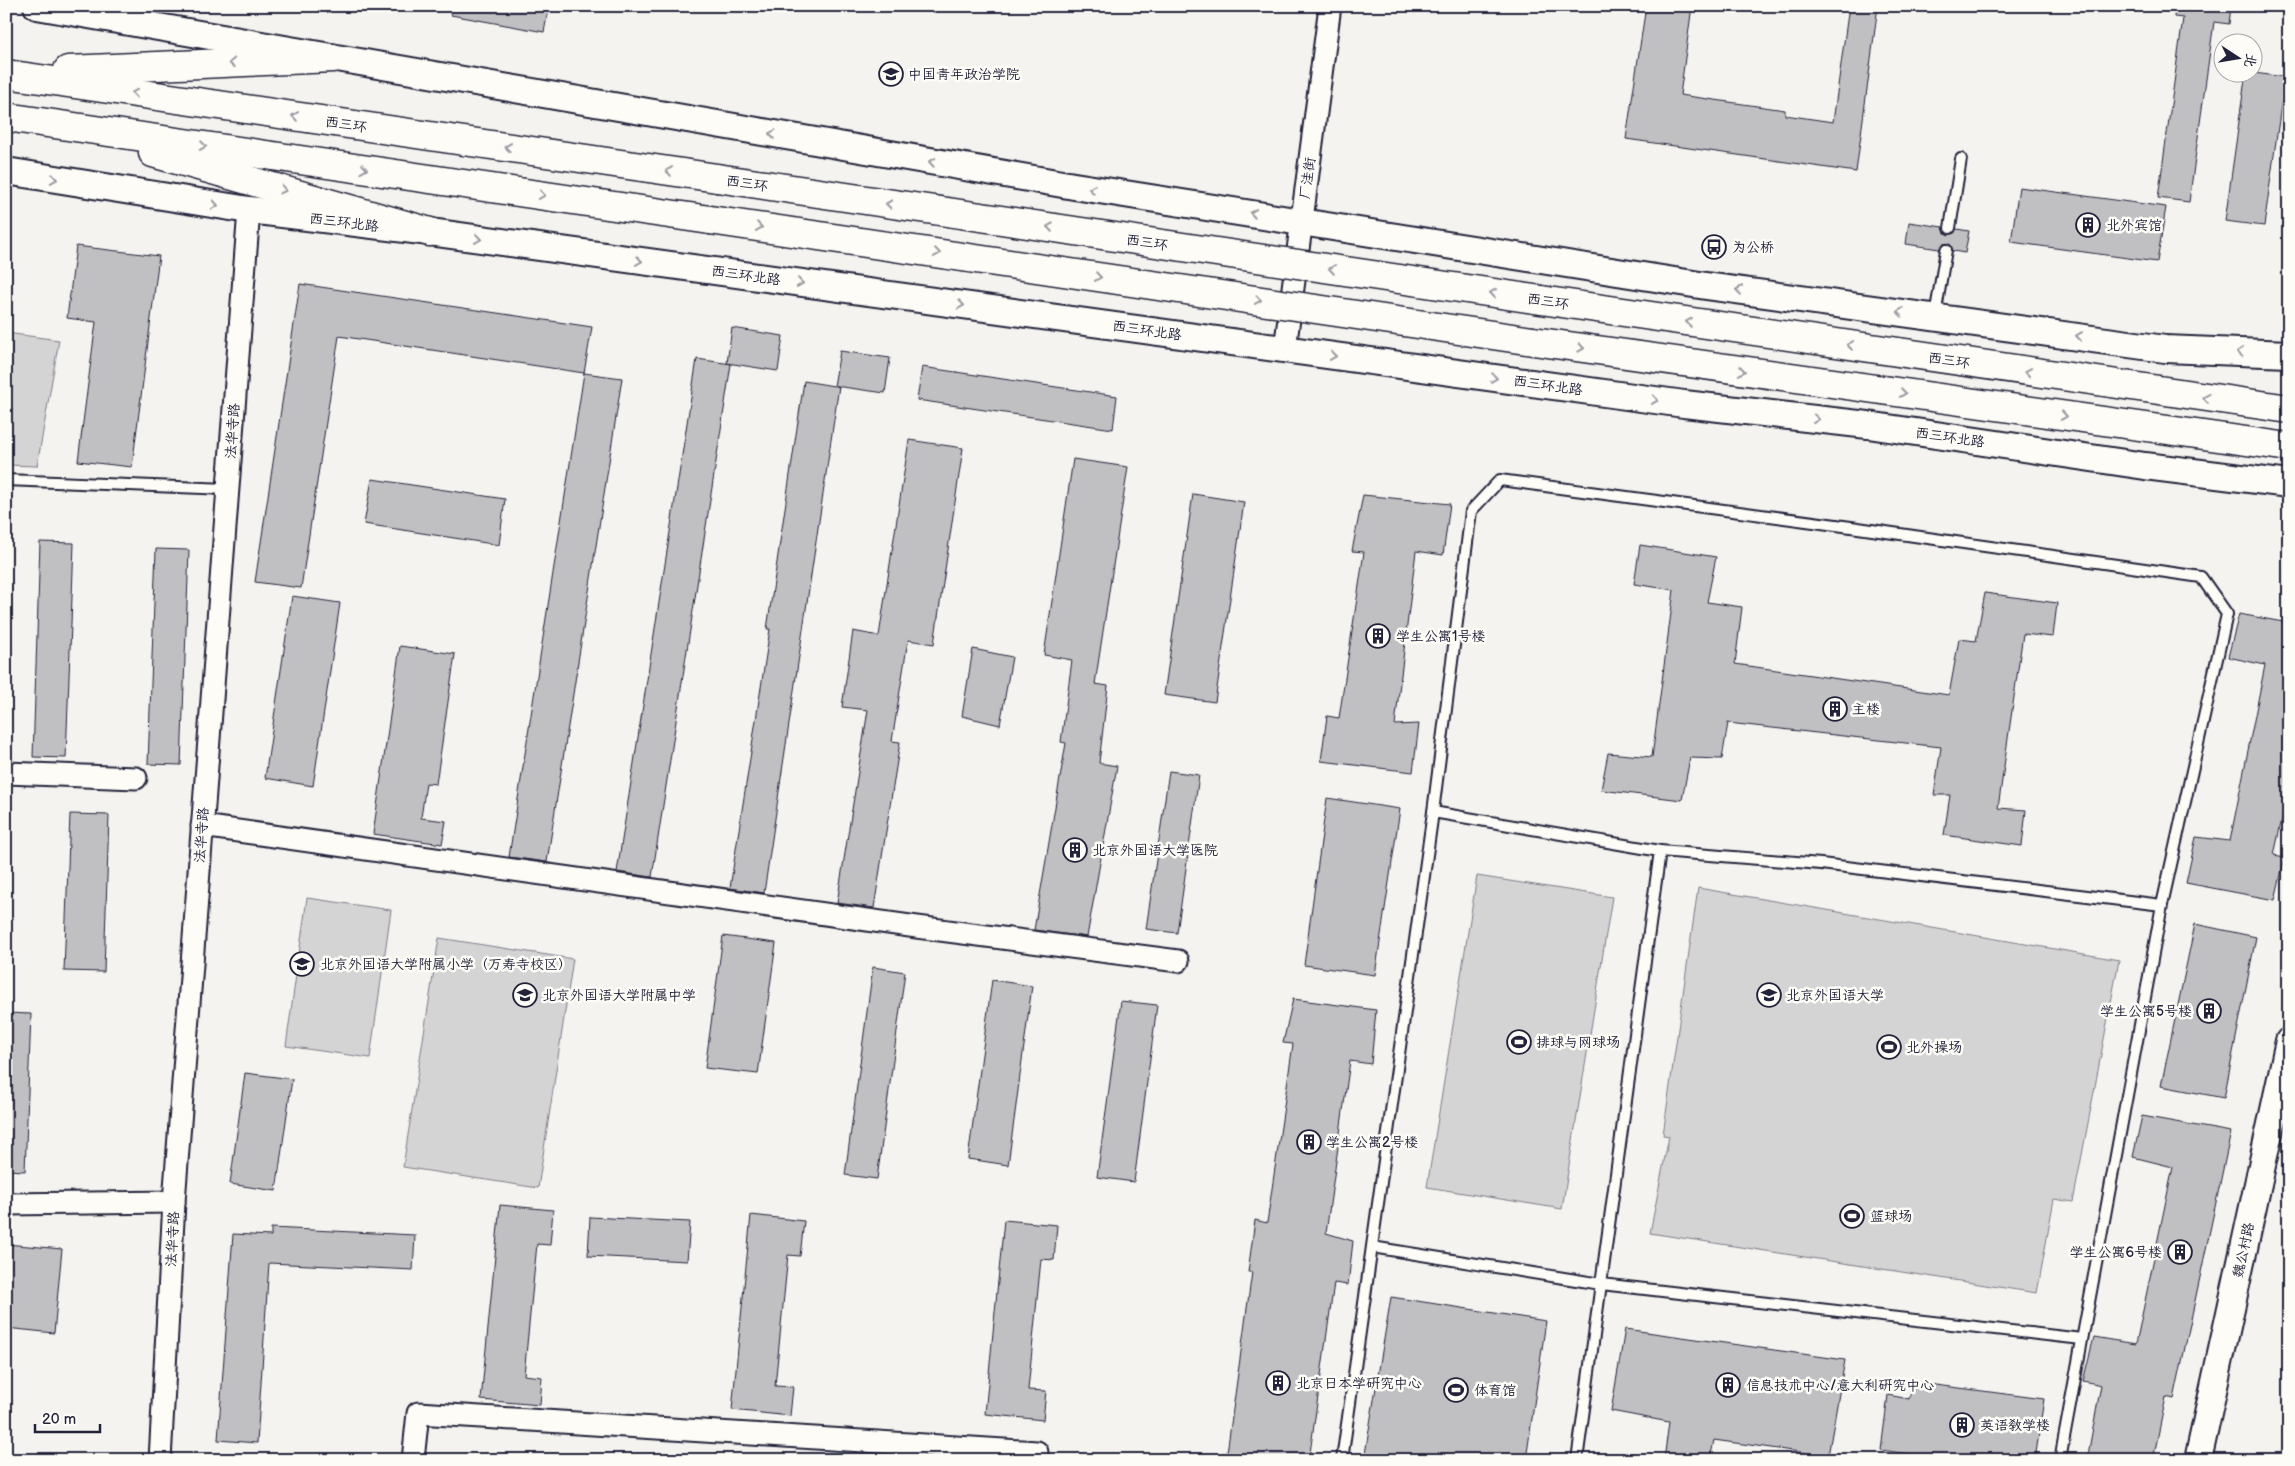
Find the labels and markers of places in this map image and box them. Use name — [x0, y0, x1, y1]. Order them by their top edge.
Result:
school or university icon: 中国青年政治学院 — [878, 61, 904, 87]
place label: 中国青年政治学院 — [908, 66, 1020, 83]
building icon: 北外宾馆 — [2075, 212, 2101, 238]
place label: 北外宾馆 — [2106, 217, 2162, 234]
bus stop icon: 为公桥 — [1701, 234, 1727, 260]
place label: 为公桥 — [1732, 239, 1774, 256]
building icon: 学生公寓1号楼 — [1365, 623, 1391, 649]
place label: 学生公寓1号楼 — [1396, 628, 1485, 645]
building icon: 主楼 — [1822, 696, 1848, 722]
place label: 主楼 — [1852, 701, 1880, 718]
building icon: 北京外国语大学医院 — [1062, 837, 1088, 863]
place label: 北京外国语大学医院 — [1092, 842, 1218, 859]
school or university icon: 北京外国语大学附属小学（万寿寺校区） — [289, 951, 315, 977]
place label: 北京外国语大学附属小学（万寿寺校区） — [320, 956, 572, 973]
school or university icon: 北京外国语大学附属中学 — [512, 982, 538, 1008]
school or university icon: 北京外国语大学 — [1756, 982, 1782, 1008]
place label: 北京外国语大学附属中学 — [542, 987, 696, 1004]
place label: 北京外国语大学 — [1786, 987, 1884, 1004]
building icon: 学生公寓5号楼 — [2196, 998, 2222, 1024]
place label: 学生公寓5号楼 — [2100, 1003, 2192, 1020]
sports icon: 排球与网球场 — [1506, 1029, 1532, 1055]
place label: 排球与网球场 — [1536, 1034, 1620, 1051]
sports icon: 北外操场 — [1876, 1034, 1902, 1060]
place label: 北外操场 — [1906, 1039, 1962, 1056]
building icon: 学生公寓2号楼 — [1296, 1129, 1322, 1155]
place label: 学生公寓2号楼 — [1326, 1134, 1418, 1151]
sports icon: 篮球场 — [1839, 1203, 1865, 1229]
place label: 篮球场 — [1870, 1208, 1912, 1225]
building icon: 学生公寓6号楼 — [2167, 1239, 2193, 1265]
place label: 学生公寓6号楼 — [2069, 1244, 2162, 1261]
building icon: 北京日本学研究中心 — [1265, 1370, 1291, 1396]
building icon: 信息技术中心/意大利研究中心 — [1715, 1372, 1741, 1398]
place label: 北京日本学研究中心 — [1296, 1375, 1422, 1392]
sports icon: 体育馆 — [1443, 1377, 1469, 1403]
place label: 信息技术中心/意大利研究中心 — [1746, 1377, 1934, 1394]
place label: 体育馆 — [1474, 1382, 1516, 1399]
building icon: 英语教学楼 — [1949, 1412, 1975, 1438]
place label: 英语教学楼 — [1980, 1417, 2050, 1434]

